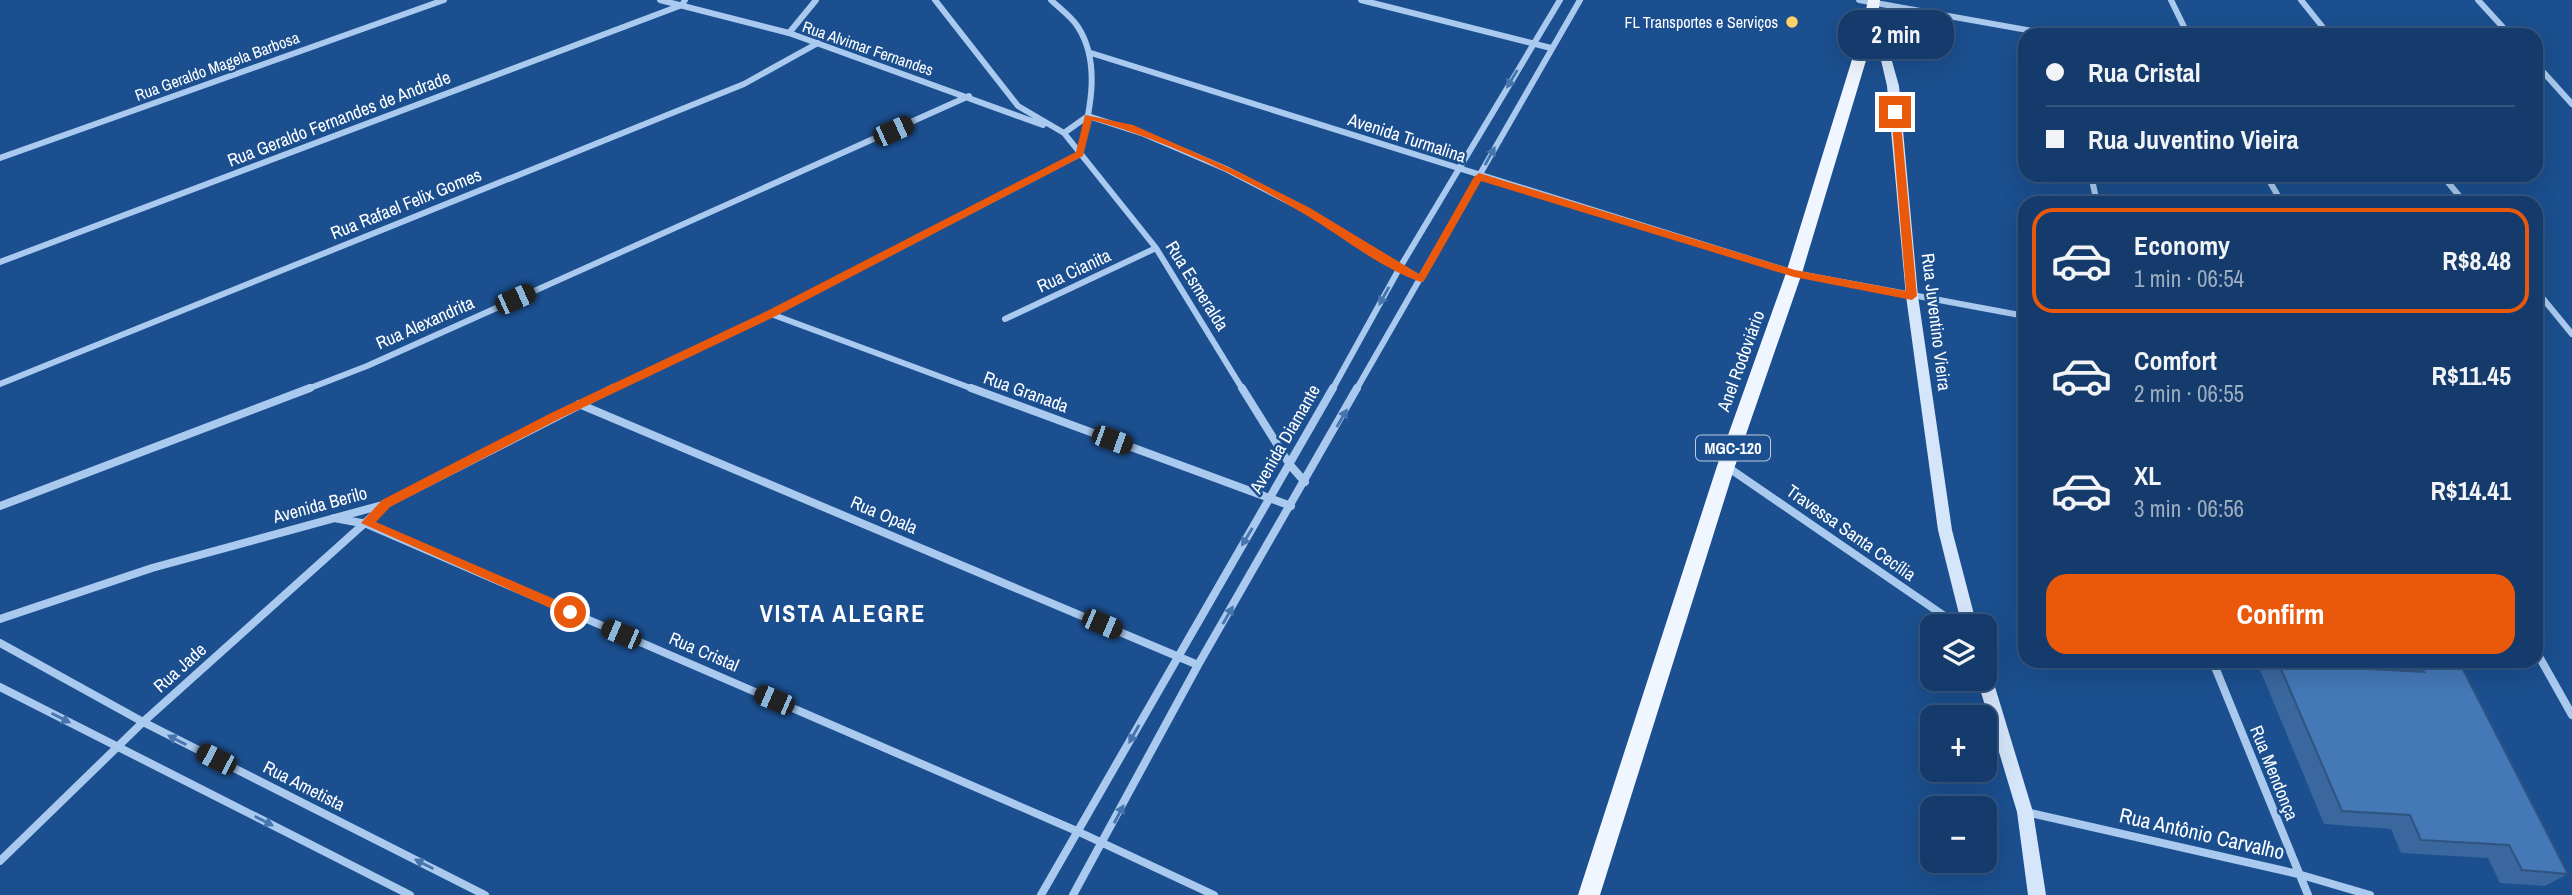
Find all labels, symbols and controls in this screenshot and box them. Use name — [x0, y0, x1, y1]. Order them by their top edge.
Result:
callout: 2 min — [1837, 10, 1953, 60]
place label: FL Transportes e Serviços — [1625, 11, 1778, 33]
marker: FL Transportes e Serviços — [1784, 14, 1800, 30]
street label: Rua Alvimar Fernandes — [800, 15, 936, 81]
text: 2 min — [1871, 19, 1921, 50]
street label: Rua Geraldo Magela Barbosa — [132, 26, 303, 106]
text: Rua Cristal — [2088, 55, 2201, 90]
street label: Rua Geraldo Fernandes de Andrade — [224, 64, 454, 173]
one-way arrow — [1506, 70, 1518, 89]
route end — [1879, 96, 1911, 128]
street label: Avenida Turmalina — [1344, 106, 1469, 168]
car — [870, 113, 917, 149]
text: Rua Juventino Vieira — [2088, 122, 2299, 157]
one-way arrow — [1484, 146, 1496, 166]
street label: Rua Rafael Felix Gomes — [327, 162, 485, 245]
text: Economy — [2134, 228, 2230, 263]
icon: car — [2050, 229, 2113, 292]
street label: Rua Esmeralda — [1160, 236, 1235, 335]
street label: Rua Cianita — [1033, 243, 1115, 299]
text: R$8.48 — [2442, 243, 2511, 278]
street label: Rua Juventino Vieira — [1916, 252, 1957, 392]
text: 1 min · 06:54 — [2134, 263, 2244, 294]
car — [492, 281, 539, 317]
one-way arrow — [1378, 286, 1390, 306]
street label: Rua Alexandrita — [372, 290, 478, 355]
street label: Anel Rodoviário — [1710, 307, 1770, 416]
text: Comfort — [2134, 343, 2217, 378]
icon: car — [2050, 344, 2113, 407]
text: R$11.45 — [2432, 358, 2511, 393]
street label: Rua Granada — [980, 365, 1072, 418]
text: 2 min · 06:55 — [2134, 378, 2244, 409]
street label: Avenida Diamante — [1243, 380, 1326, 499]
one-way arrow — [1336, 408, 1348, 427]
car — [1089, 423, 1136, 457]
road number: MGC-120 — [1696, 436, 1770, 461]
text: XL — [2134, 458, 2161, 493]
icon: car — [2050, 459, 2113, 522]
text: R$14.41 — [2430, 473, 2511, 508]
street label: Travessa Santa Cecília — [1782, 479, 1921, 587]
street label: Avenida Berilo — [269, 480, 370, 529]
street label: Rua Opala — [847, 489, 922, 540]
text: 3 min · 06:56 — [2134, 493, 2244, 524]
one-way arrow — [1241, 527, 1253, 546]
button: Confirm — [2046, 574, 2515, 654]
route start — [554, 596, 586, 628]
district label: VISTA ALEGRE — [760, 597, 926, 629]
one-way arrow — [1221, 605, 1234, 624]
car — [1079, 606, 1126, 642]
map controls — [1920, 614, 1997, 873]
button: layers — [1920, 614, 1997, 691]
car — [598, 616, 645, 652]
street label: Rua Cristal — [665, 626, 743, 677]
street label: Rua Jade — [148, 637, 212, 698]
car — [751, 682, 798, 718]
button: + — [1920, 705, 1997, 782]
one-way arrow — [51, 712, 71, 723]
street label: Rua Mendonça — [2244, 722, 2305, 824]
one-way arrow — [1128, 724, 1140, 743]
one-way arrow — [167, 734, 187, 745]
car — [193, 740, 240, 778]
street label: Rua Ametista — [259, 754, 349, 817]
button: − — [1920, 796, 1997, 873]
street label: Rua Antônio Carvalho — [2117, 800, 2287, 867]
one-way arrow — [1112, 804, 1124, 824]
one-way arrow — [254, 815, 274, 826]
one-way arrow — [414, 859, 434, 870]

